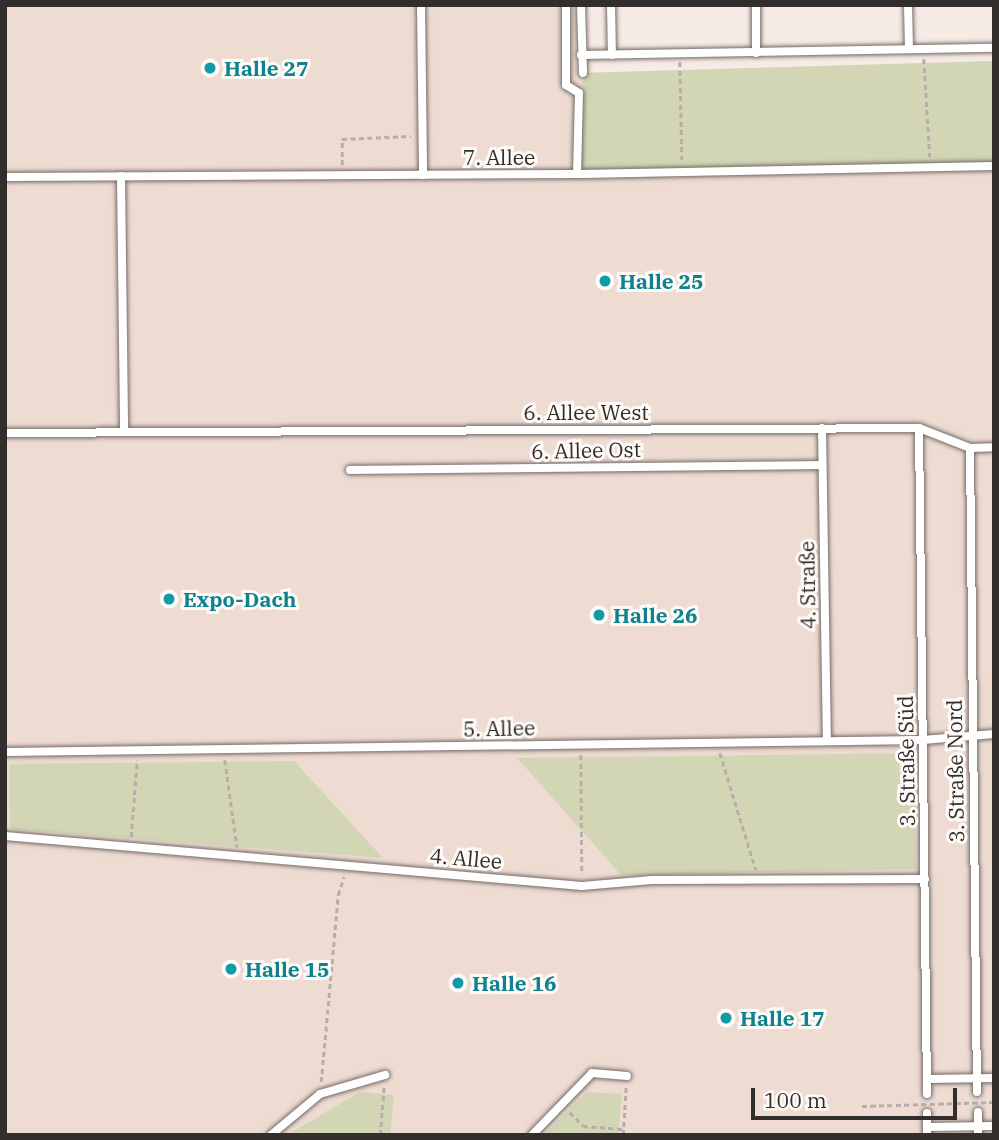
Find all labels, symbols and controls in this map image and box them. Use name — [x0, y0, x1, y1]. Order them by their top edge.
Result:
place label: Halle 27 — [224, 55, 309, 81]
marker: Halle 27 — [202, 60, 218, 76]
street label: 7. Allee — [463, 144, 535, 170]
place label: Halle 25 — [619, 268, 704, 294]
marker: Halle 25 — [597, 273, 613, 289]
street label: 6. Allee West — [523, 399, 649, 425]
street label: 6. Allee Ost — [531, 436, 641, 464]
street label: 4. Straße — [794, 541, 820, 629]
place label: Expo-Dach — [183, 586, 296, 612]
marker: Expo-Dach — [161, 591, 177, 607]
place label: Halle 26 — [613, 602, 698, 628]
marker: Halle 26 — [591, 607, 607, 623]
street label: 3. Straße Süd — [892, 695, 920, 827]
street label: 3. Straße Nord — [941, 699, 969, 843]
street label: 5. Allee — [463, 715, 535, 741]
street label: 4. Allee — [429, 842, 503, 874]
place label: Halle 15 — [245, 956, 330, 982]
marker: Halle 15 — [223, 961, 239, 977]
place label: Halle 16 — [472, 970, 557, 996]
marker: Halle 16 — [450, 975, 466, 991]
place label: Halle 17 — [740, 1005, 825, 1031]
marker: Halle 17 — [718, 1010, 734, 1026]
scale bar — [754, 1074, 960, 1118]
text: 100 m — [764, 1086, 827, 1114]

